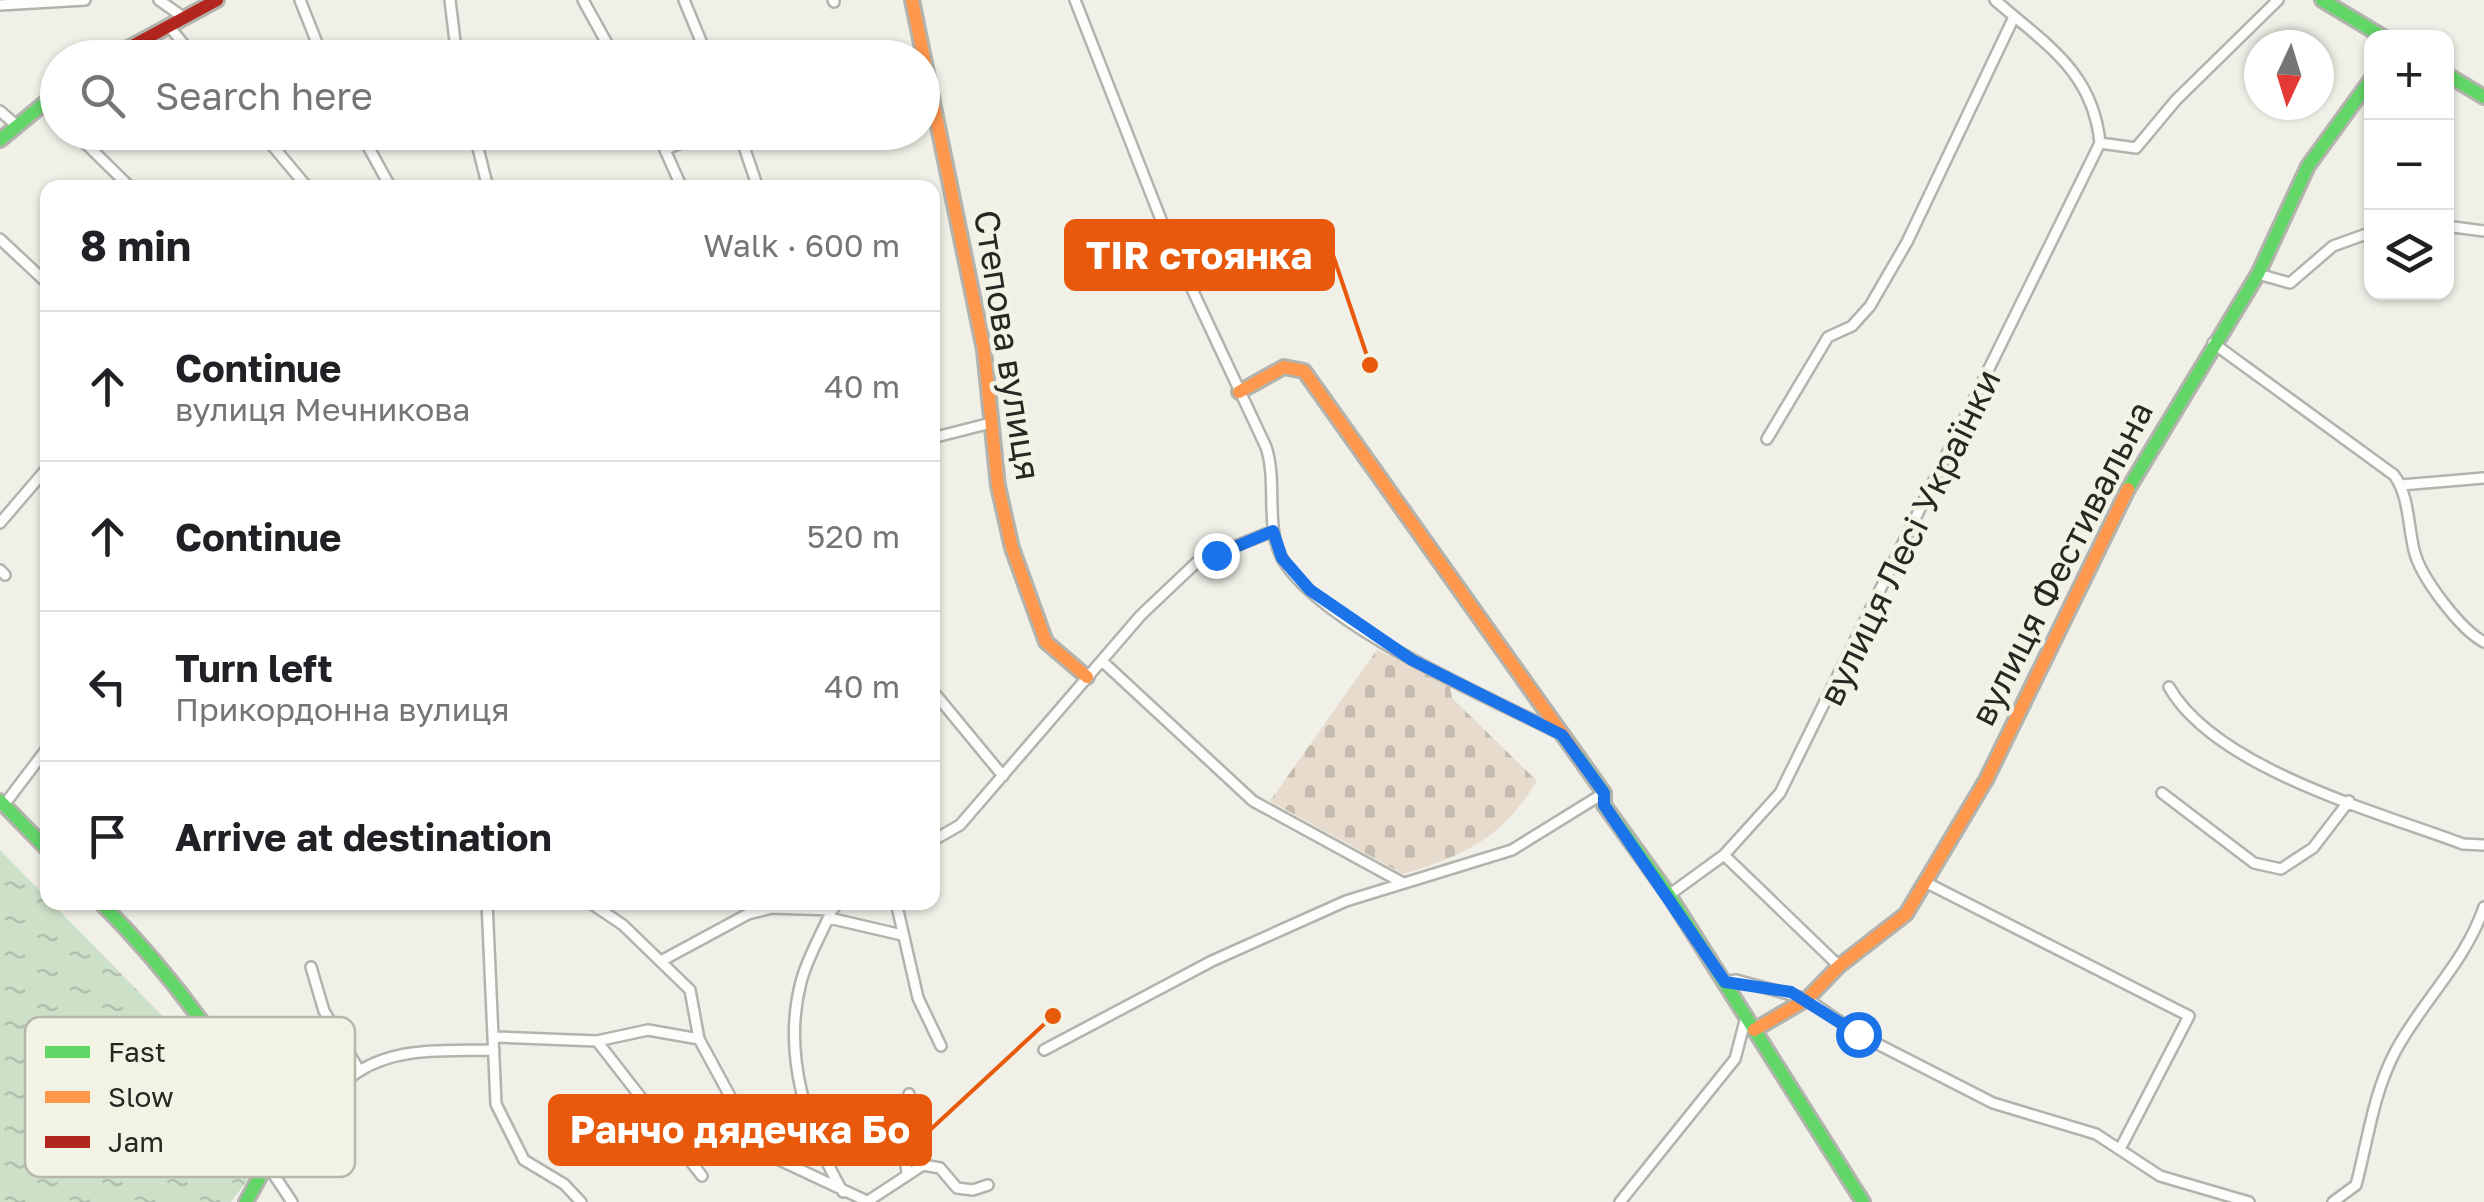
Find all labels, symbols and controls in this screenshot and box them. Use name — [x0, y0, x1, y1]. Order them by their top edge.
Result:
north arrow — [2244, 30, 2334, 120]
map controls — [2364, 30, 2454, 300]
button: + — [2364, 30, 2454, 120]
search box — [40, 40, 940, 150]
icon: search — [75, 68, 130, 123]
text: Search here — [155, 73, 373, 118]
button: − — [2364, 120, 2454, 210]
street label: Степова вулиця — [966, 207, 1050, 483]
button: layers — [2364, 210, 2454, 300]
text: 8 min — [80, 220, 191, 270]
callout: TIR стоянка — [1066, 221, 1333, 289]
text: Walk · 600 m — [703, 226, 900, 264]
text: TIR стоянка — [1086, 232, 1312, 277]
text: Continue — [175, 345, 341, 390]
icon: ahead — [80, 359, 135, 414]
street label: вулиця Лесі Українки — [1809, 362, 2009, 712]
text: 40 m — [824, 367, 900, 405]
text: вулиця Мечникова — [175, 390, 470, 428]
street label: вулиця Фестивальна — [1961, 394, 2161, 732]
icon: ahead — [80, 509, 135, 564]
text: Continue — [175, 514, 341, 559]
text: 520 m — [807, 517, 900, 555]
route end — [1194, 533, 1240, 579]
text: Turn left — [175, 645, 333, 690]
icon: left — [80, 659, 135, 714]
text: 40 m — [824, 667, 900, 705]
text: Прикордонна вулиця — [175, 690, 510, 728]
icon: arrive — [80, 809, 135, 864]
text: Arrive at destination — [175, 814, 552, 859]
route start — [1836, 1012, 1882, 1058]
legend — [25, 1017, 355, 1177]
text: Fast — [108, 1035, 166, 1068]
text: Slow — [108, 1080, 174, 1113]
callout: Ранчо дядечка Бо — [550, 1096, 930, 1164]
text: Ранчо дядечка Бо — [570, 1106, 910, 1151]
text: Jam — [108, 1125, 164, 1158]

